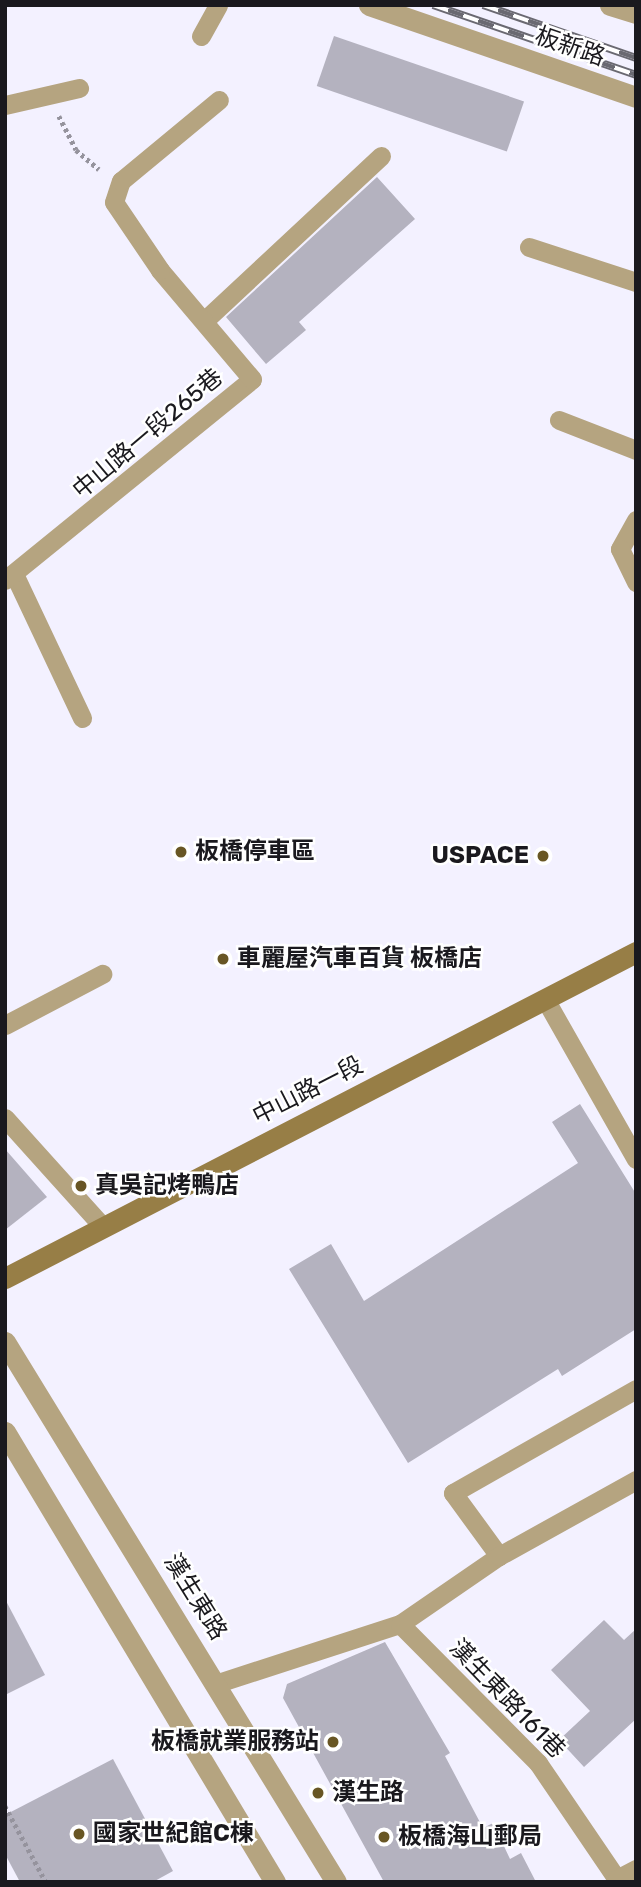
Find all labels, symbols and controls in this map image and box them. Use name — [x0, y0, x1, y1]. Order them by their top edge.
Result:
street label: 板新路 — [531, 22, 609, 72]
street label: 中山路一段265巷 — [67, 363, 229, 505]
place label: 板橋停車區 — [195, 838, 315, 866]
place label: USPACE — [432, 842, 529, 870]
marker: 板橋停車區 — [173, 844, 189, 860]
marker: USPACE — [535, 848, 551, 864]
place label: 車麗屋汽車百貨 板橋店 — [237, 945, 482, 973]
marker: 車麗屋汽車百貨 板橋店 — [215, 951, 231, 967]
street label: 中山路一段 — [248, 1051, 368, 1131]
place label: 真吳記烤鴨店 — [95, 1172, 239, 1200]
marker: 真吳記烤鴨店 — [73, 1178, 89, 1194]
street label: 漢生東路 — [157, 1549, 233, 1645]
street label: 漢生東路161巷 — [443, 1633, 571, 1765]
place label: 板橋就業服務站 — [151, 1728, 319, 1756]
marker: 板橋就業服務站 — [325, 1734, 341, 1750]
place label: 漢生路 — [332, 1779, 404, 1807]
marker: 漢生路 — [310, 1785, 326, 1801]
place label: 國家世紀館C棟 — [93, 1820, 254, 1848]
place label: 板橋海山郵局 — [398, 1823, 542, 1851]
marker: 國家世紀館C棟 — [71, 1826, 87, 1842]
marker: 板橋海山郵局 — [376, 1829, 392, 1845]

